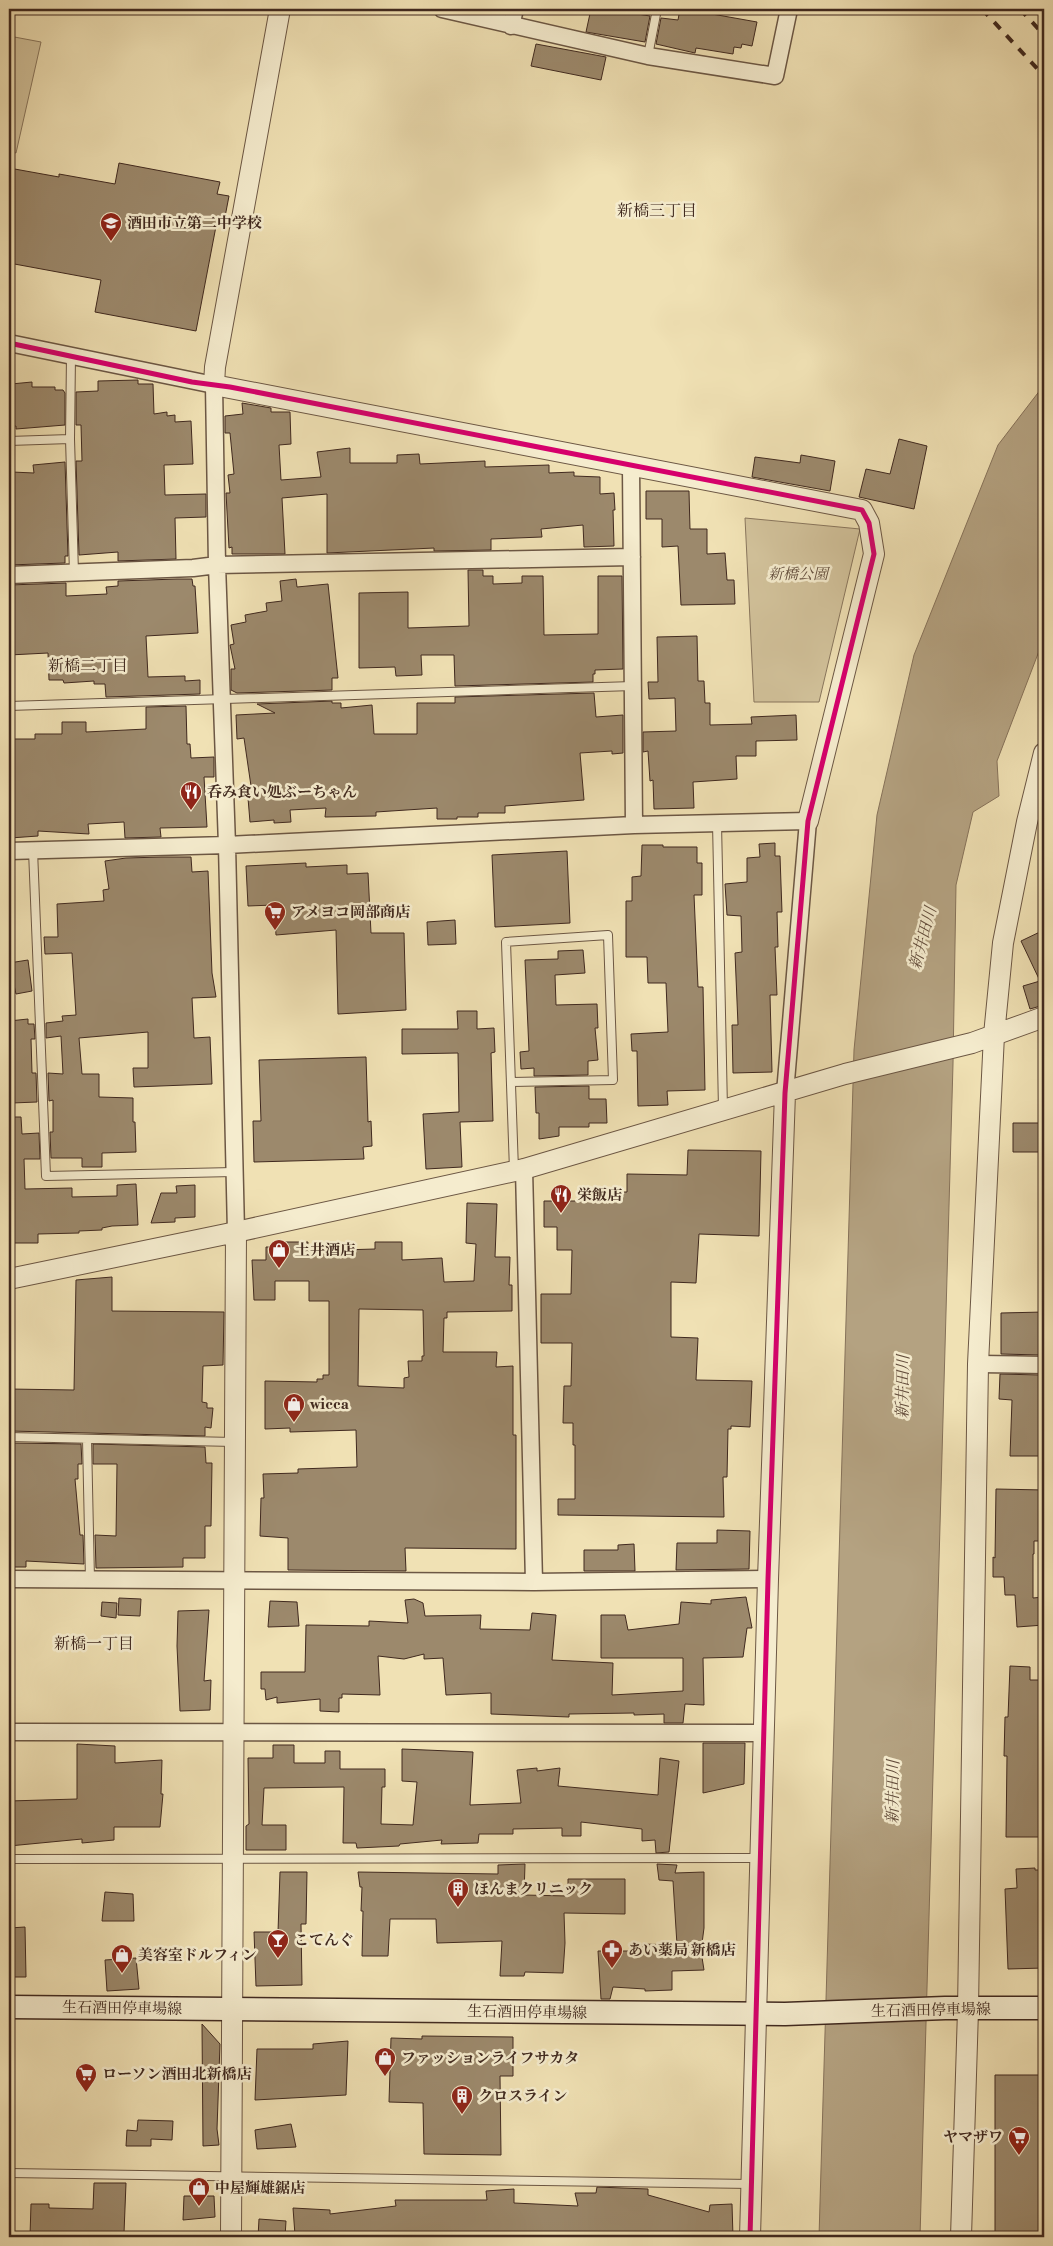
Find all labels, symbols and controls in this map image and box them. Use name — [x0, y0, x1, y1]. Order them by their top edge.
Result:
district label: 新橋三丁目 — [617, 201, 697, 221]
school or university icon: 酒田市立第二中学校 — [99, 211, 123, 242]
place label: 酒田市立第二中学校 — [127, 214, 262, 233]
park label: 新橋公園 — [768, 565, 831, 584]
district label: 新橋二丁目 — [48, 656, 128, 676]
restaurant icon: 呑み食い処ぶーちゃん — [179, 780, 203, 811]
place label: 呑み食い処ぶーちゃん — [207, 783, 357, 802]
supermarket icon: アメヨコ岡部商店 — [263, 900, 287, 931]
place label: アメヨコ岡部商店 — [291, 903, 410, 922]
water label: 新井田川 — [905, 903, 941, 972]
restaurant icon: 栄飯店 — [549, 1183, 573, 1214]
place label: 栄飯店 — [577, 1186, 622, 1205]
shop icon: 土井酒店 — [267, 1238, 291, 1269]
place label: 土井酒店 — [295, 1241, 355, 1260]
water label: 新井田川 — [892, 1353, 914, 1419]
shop icon: wicca — [282, 1392, 306, 1423]
place label: wicca — [309, 1395, 350, 1414]
district label: 新橋一丁目 — [54, 1634, 134, 1654]
water label: 新井田川 — [882, 1758, 904, 1824]
building icon: ほんまクリニック — [446, 1877, 470, 1908]
place label: ほんまクリニック — [474, 1880, 593, 1899]
bar icon: こてんぐ — [266, 1928, 290, 1959]
place label: こてんぐ — [294, 1931, 354, 1950]
pharmacy icon: あい薬局 新橋店 — [600, 1938, 624, 1969]
place label: あい薬局 新橋店 — [628, 1941, 735, 1960]
shop icon: 美容室ドルフィン — [110, 1943, 134, 1974]
place label: 美容室ドルフィン — [138, 1946, 257, 1965]
street label: 生石酒田停車場線 — [62, 1998, 182, 2019]
street label: 生石酒田停車場線 — [871, 2000, 991, 2021]
street label: 生石酒田停車場線 — [467, 2002, 587, 2023]
shop icon: ファッションライフサカタ — [373, 2046, 397, 2077]
place label: ファッションライフサカタ — [401, 2049, 579, 2068]
supermarket icon: ローソン酒田北新橋店 — [74, 2062, 98, 2093]
place label: ローソン酒田北新橋店 — [102, 2065, 251, 2084]
building icon: クロスライン — [450, 2084, 474, 2115]
place label: クロスライン — [478, 2087, 568, 2106]
supermarket icon: ヤマザワ — [1007, 2125, 1031, 2156]
place label: ヤマザワ — [943, 2128, 1003, 2147]
shop icon: 中屋輝雄鋸店 — [187, 2176, 211, 2207]
place label: 中屋輝雄鋸店 — [215, 2179, 305, 2198]

